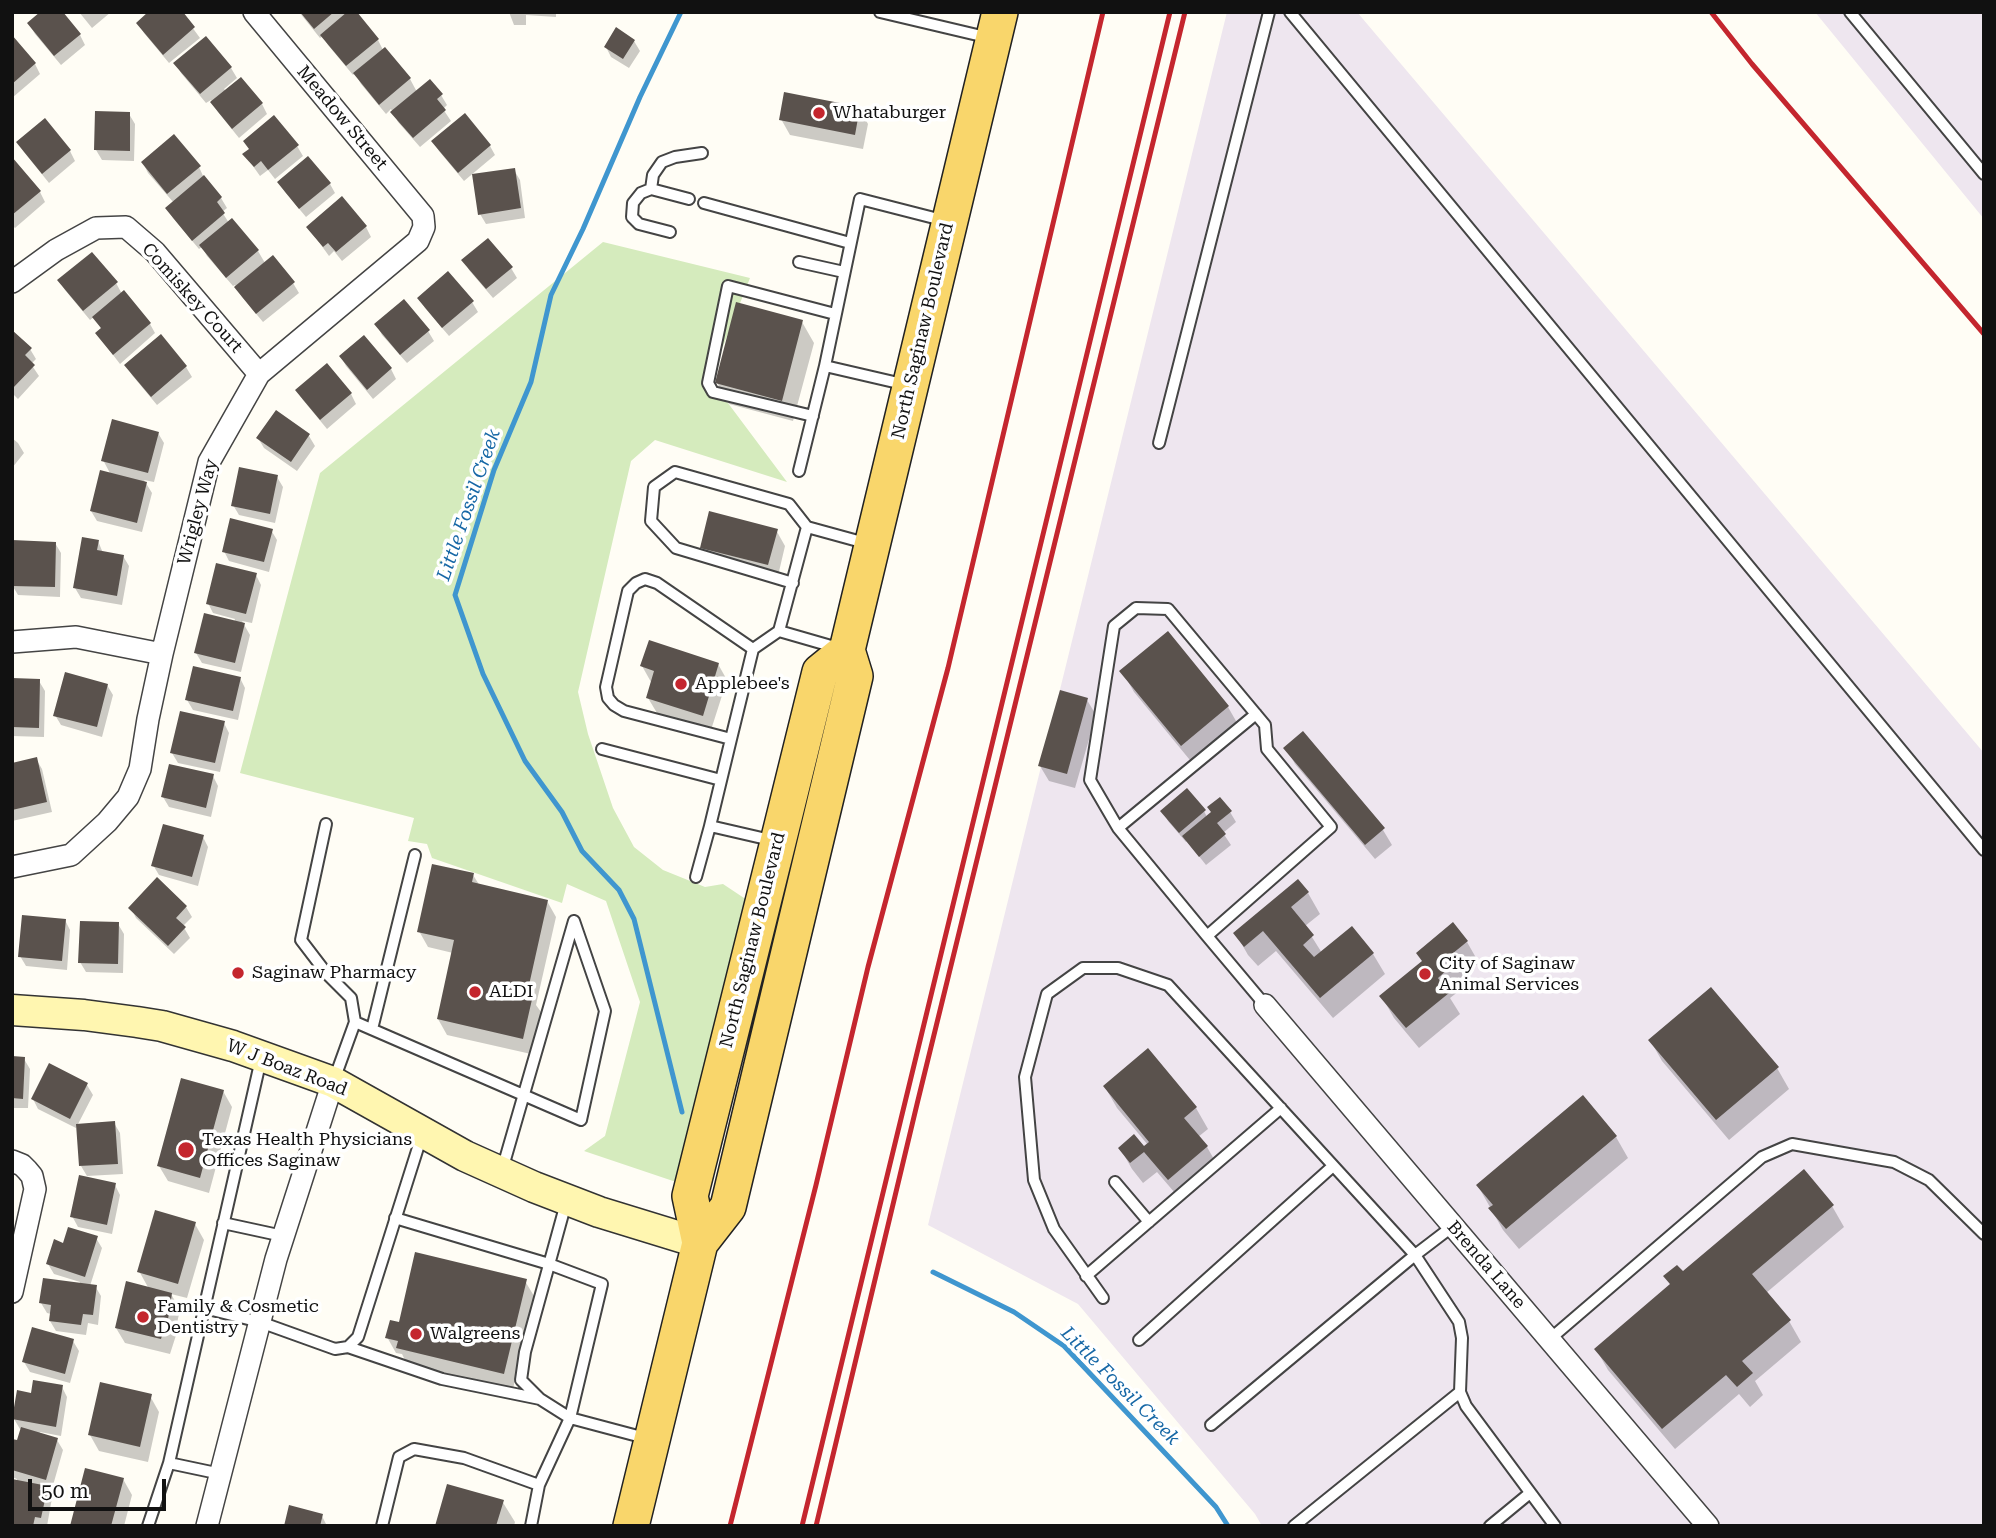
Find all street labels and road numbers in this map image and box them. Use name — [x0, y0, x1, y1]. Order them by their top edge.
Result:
street label: Meadow Street — [292, 61, 392, 175]
street label: North Saginaw Boulevard — [888, 221, 958, 441]
street label: Comiskey Court — [137, 239, 247, 357]
street label: Wrigley Way — [173, 456, 223, 568]
street label: North Saginaw Boulevard — [716, 830, 790, 1050]
street label: W J Boaz Road — [224, 1035, 350, 1101]
street label: Brenda Lane — [1442, 1217, 1530, 1313]

